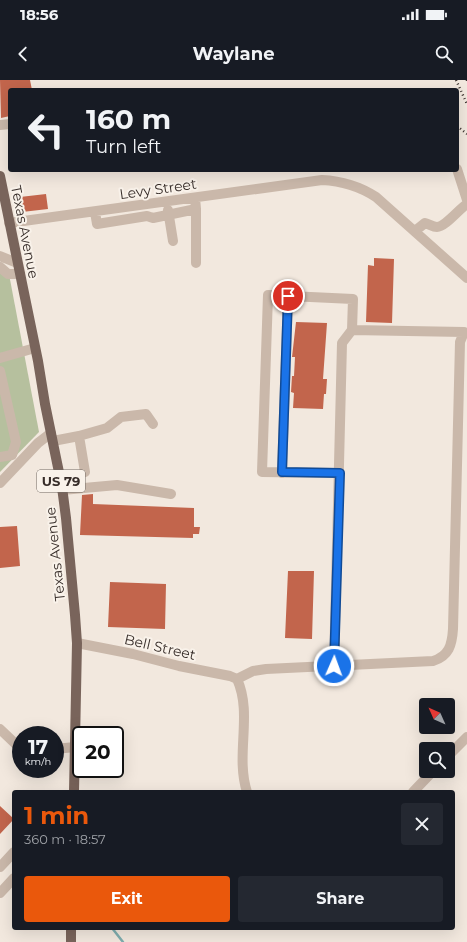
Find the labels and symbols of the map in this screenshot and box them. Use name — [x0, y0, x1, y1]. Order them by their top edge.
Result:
street label: Levy Street — [118, 175, 198, 203]
street label: Texas Avenue — [7, 184, 43, 280]
pin — [271, 279, 305, 313]
road number: US 79 — [37, 470, 85, 492]
street label: Texas Avenue — [41, 506, 69, 602]
street label: Bell Street — [123, 630, 198, 664]
position arrow — [313, 645, 355, 687]
north arrow — [419, 698, 455, 734]
speed limit sign: 20 — [72, 726, 124, 778]

